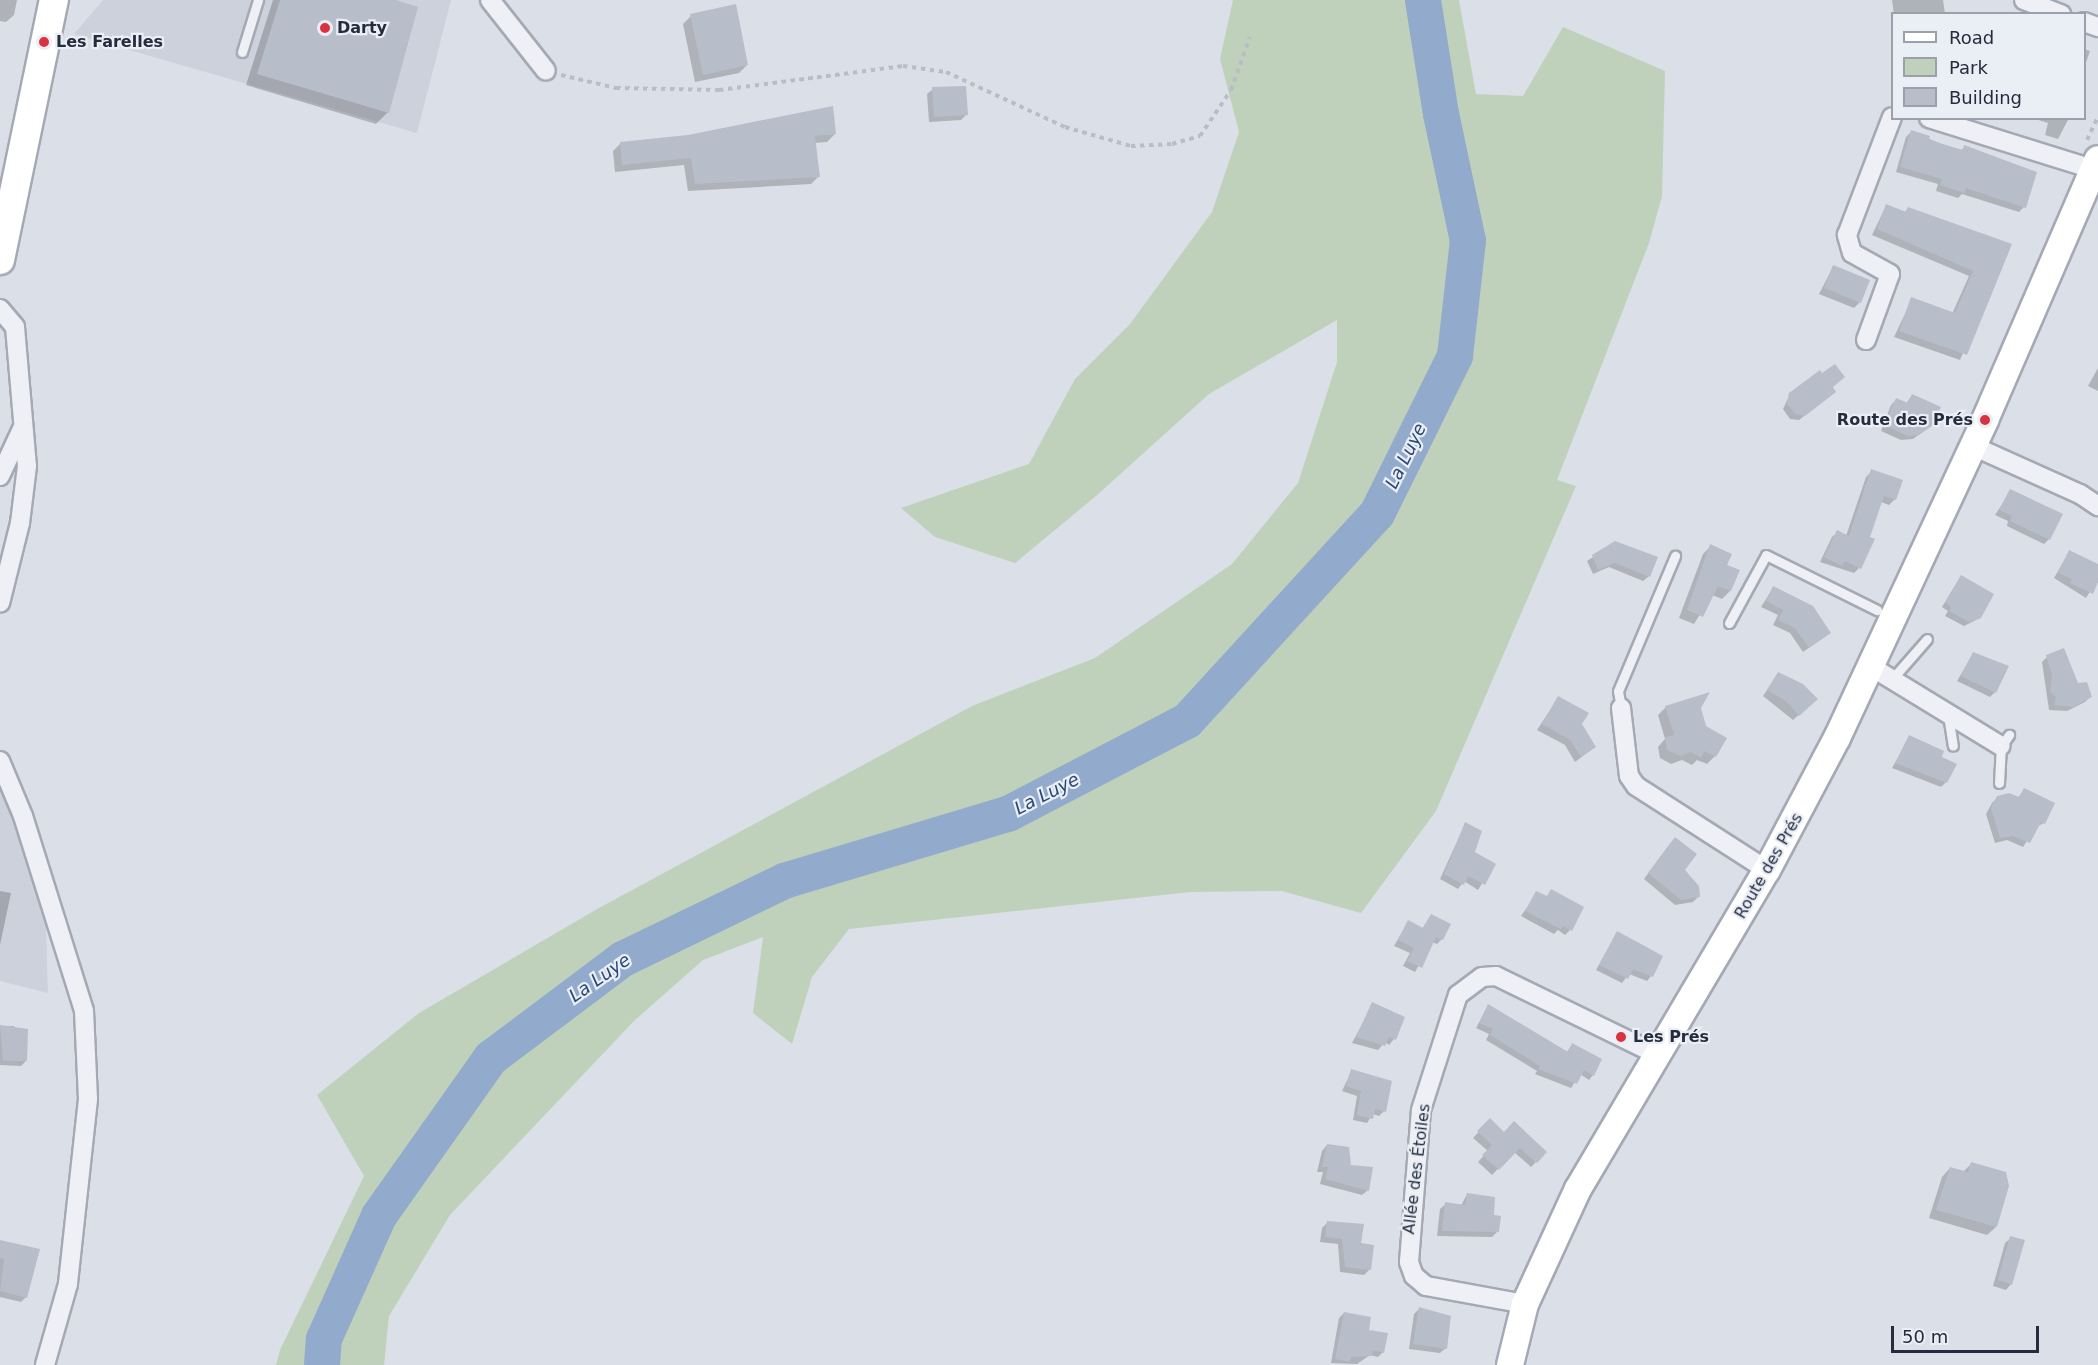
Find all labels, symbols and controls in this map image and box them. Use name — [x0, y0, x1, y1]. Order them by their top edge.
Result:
legend — [1891, 12, 2086, 120]
place label: Darty — [337, 18, 387, 38]
marker: Darty — [318, 21, 332, 35]
text: Road — [1949, 27, 1994, 48]
place label: Les Farelles — [56, 32, 163, 52]
marker: Les Farelles — [37, 35, 51, 49]
text: Park — [1949, 57, 1988, 78]
text: Building — [1949, 87, 2022, 108]
place label: Route des Prés — [1837, 410, 1973, 430]
marker: Route des Prés — [1978, 413, 1992, 427]
water label: La Luye — [1381, 420, 1431, 492]
water label: La Luye — [1011, 769, 1083, 819]
street label: Route des Prés — [1731, 810, 1807, 922]
water label: La Luye — [565, 949, 635, 1007]
place label: Les Prés — [1633, 1027, 1709, 1047]
marker: Les Prés — [1614, 1030, 1628, 1044]
street label: Allée des Étoiles — [1399, 1103, 1435, 1235]
scale bar — [1894, 1314, 2042, 1352]
text: 50 m — [1902, 1326, 1948, 1347]

